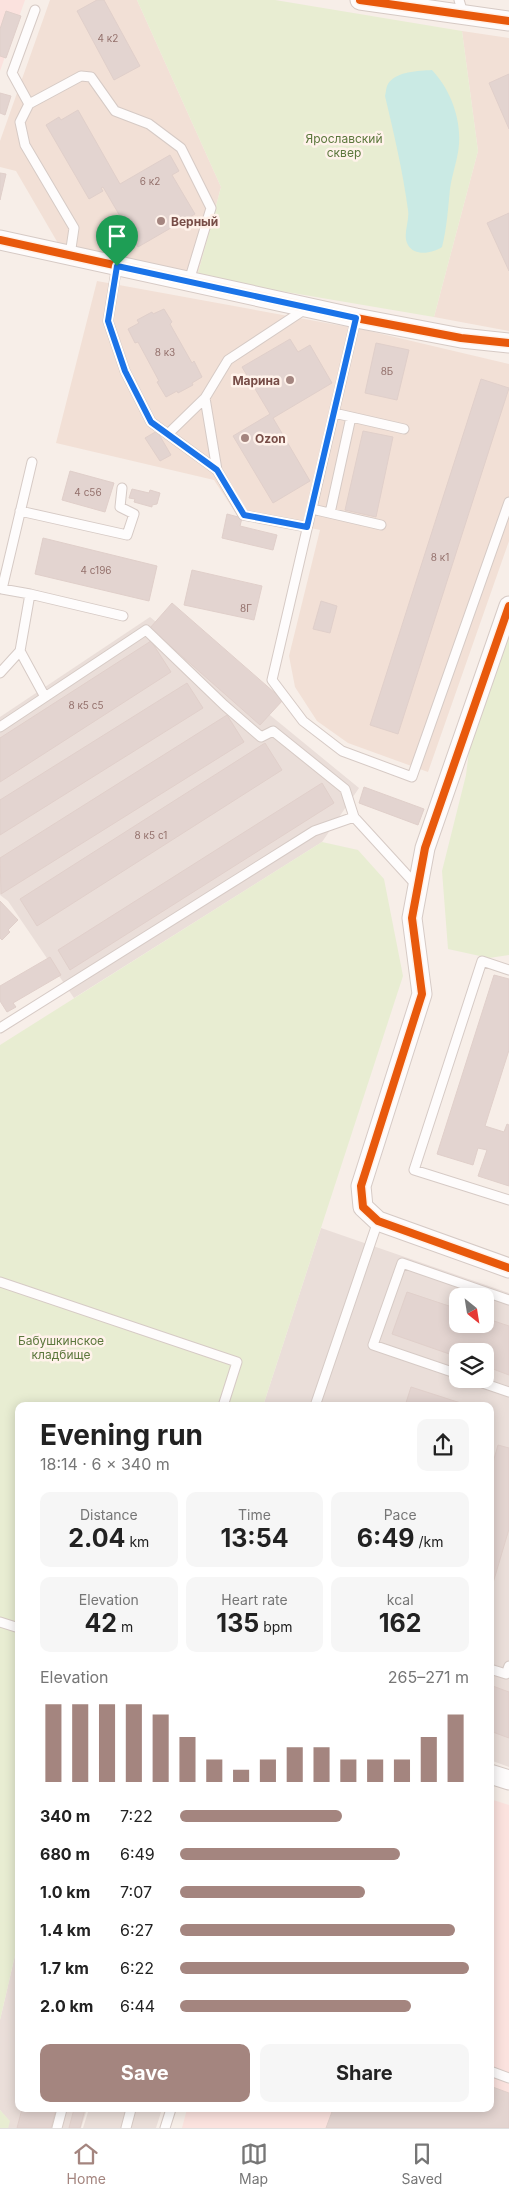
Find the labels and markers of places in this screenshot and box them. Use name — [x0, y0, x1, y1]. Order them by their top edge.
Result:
place label: Верный — [171, 214, 218, 229]
pin — [96, 215, 138, 266]
marker: Верный — [155, 215, 167, 227]
place label: Марина — [232, 373, 280, 388]
marker: Марина — [284, 374, 296, 386]
place label: Ozon — [255, 431, 286, 446]
marker: Ozon — [239, 432, 251, 444]

